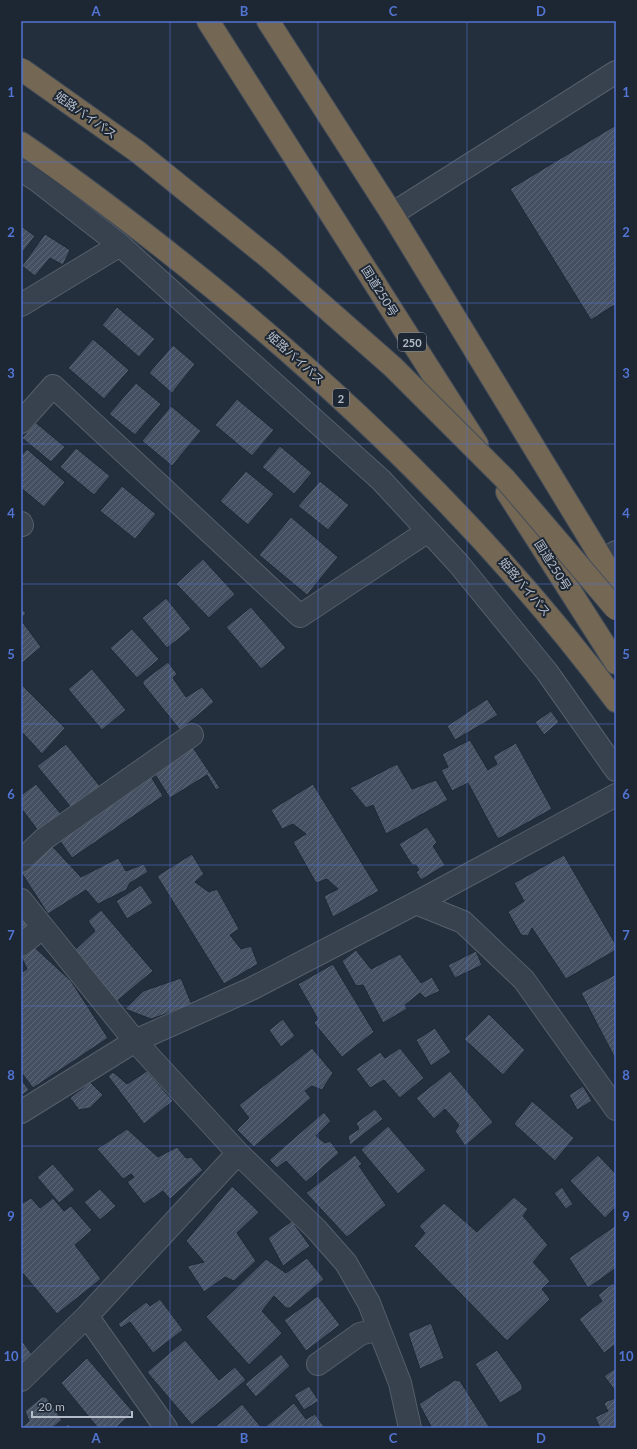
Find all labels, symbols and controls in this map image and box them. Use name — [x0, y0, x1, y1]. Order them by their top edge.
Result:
text: A — [90, 3, 101, 19]
text: B — [240, 3, 249, 19]
text: C — [389, 3, 398, 19]
text: D — [536, 3, 546, 19]
text: 1 — [7, 84, 15, 100]
text: 1 — [622, 84, 630, 100]
street label: 姫路バイパス — [52, 88, 120, 142]
text: 2 — [7, 224, 15, 240]
text: 2 — [622, 224, 630, 240]
street label: 国道250号 — [359, 263, 401, 319]
street label: 姫路バイパス — [264, 328, 328, 388]
road number: 250 — [398, 333, 426, 351]
text: 3 — [7, 365, 15, 381]
text: 3 — [622, 365, 630, 381]
road number: 2 — [333, 389, 349, 407]
text: 4 — [7, 505, 15, 521]
text: 4 — [622, 505, 630, 521]
street label: 国道250号 — [532, 537, 574, 593]
street label: 姫路バイパス — [496, 555, 554, 619]
text: 5 — [7, 646, 15, 662]
text: 5 — [622, 646, 630, 662]
text: 6 — [7, 786, 15, 802]
text: 6 — [622, 786, 630, 802]
text: 7 — [7, 927, 15, 943]
text: 7 — [622, 927, 630, 943]
text: 8 — [7, 1067, 15, 1083]
text: 8 — [622, 1067, 630, 1083]
text: 9 — [7, 1208, 15, 1224]
text: 9 — [622, 1208, 630, 1224]
text: 10 — [3, 1348, 19, 1364]
text: 10 — [618, 1348, 634, 1364]
scale bar — [32, 1393, 132, 1419]
text: 20 m — [38, 1399, 65, 1414]
text: A — [90, 1430, 101, 1446]
text: B — [240, 1430, 249, 1446]
text: C — [389, 1430, 398, 1446]
text: D — [536, 1430, 546, 1446]

